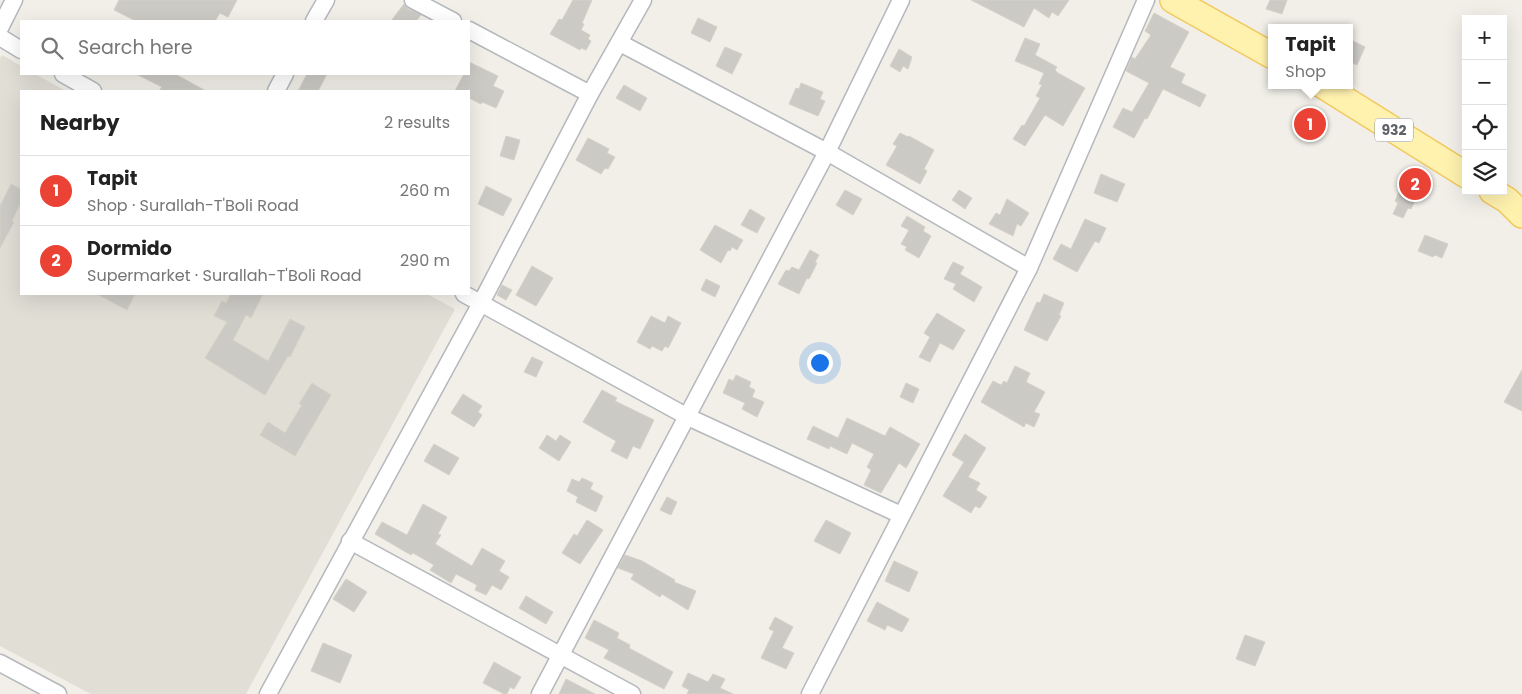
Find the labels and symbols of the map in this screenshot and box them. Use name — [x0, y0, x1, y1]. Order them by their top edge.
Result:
pin: 1 — [1294, 105, 1326, 143]
road number: 932 — [1375, 118, 1413, 142]
pin: 2 — [1399, 165, 1431, 203]
your location — [807, 350, 833, 376]

